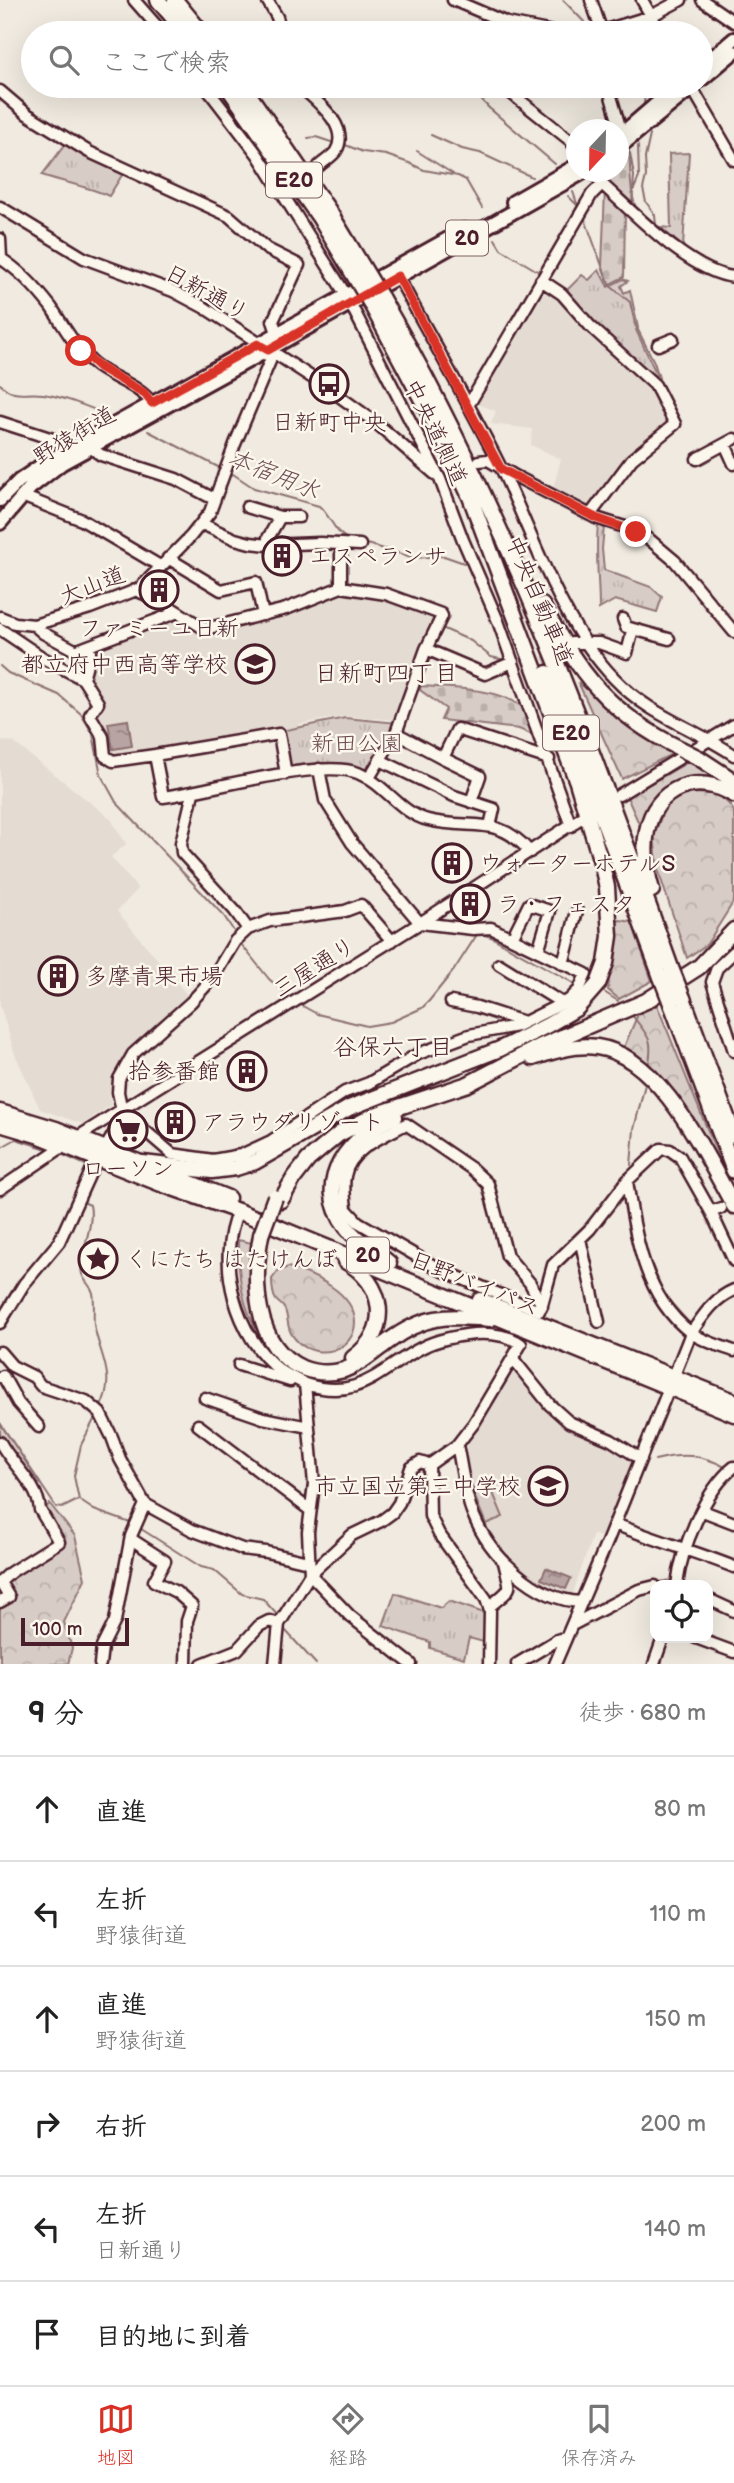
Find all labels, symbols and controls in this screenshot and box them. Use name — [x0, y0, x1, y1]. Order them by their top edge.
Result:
search box — [21, 21, 713, 98]
icon: search — [45, 41, 83, 79]
text: ここで検索 — [101, 48, 231, 79]
north arrow — [566, 119, 629, 182]
road number: E20 — [266, 162, 322, 198]
road number: 20 — [446, 220, 488, 256]
street label: 日新通り — [159, 258, 254, 327]
route start — [65, 335, 96, 366]
bus stop icon: 日新町中央 — [308, 363, 350, 405]
street label: 中央道側道 — [397, 375, 473, 490]
street label: 野猿街道 — [28, 400, 121, 472]
place label: 日新町中央 — [272, 409, 387, 437]
water label: 本宿用水 — [224, 443, 324, 506]
route end — [620, 516, 651, 547]
street label: 中央自動車道 — [499, 531, 579, 669]
building icon: エスペランサ — [261, 535, 303, 577]
place label: エスペランサ — [309, 543, 447, 571]
street label: 大山道 — [55, 560, 130, 611]
building icon: ファミーユ日新 — [138, 569, 180, 611]
place label: ファミーユ日新 — [79, 615, 239, 643]
school or university icon: 都立府中西高等学校 — [234, 643, 276, 685]
place label: 都立府中西高等学校 — [21, 651, 228, 679]
district label: 日新町四丁目 — [314, 659, 458, 688]
road number: E20 — [543, 716, 599, 750]
park label: 新田公園 — [311, 730, 403, 758]
building icon: ウォーターホテルS — [431, 842, 473, 884]
place label: ウォーターホテルS — [479, 850, 676, 878]
building icon: ラ・フェスタ — [449, 883, 491, 925]
place label: ラ・フェスタ — [497, 891, 635, 919]
street label: 三屋通り — [268, 932, 361, 1004]
building icon: 多摩青果市場 — [37, 955, 79, 997]
place label: 多摩青果市場 — [85, 963, 223, 991]
district label: 谷保六丁目 — [333, 1033, 453, 1062]
building icon: 拾参番館 — [226, 1050, 268, 1092]
place label: 拾参番館 — [128, 1058, 220, 1086]
building icon: アラウダリゾート — [154, 1101, 196, 1143]
supermarket icon: ローソン — [107, 1109, 149, 1151]
place label: アラウダリゾート — [202, 1109, 384, 1137]
place label: ローソン — [82, 1155, 174, 1183]
place icon: くにたち はたけんぼ — [77, 1238, 119, 1280]
road number: 20 — [347, 1238, 389, 1272]
street label: 日野バイパス — [406, 1245, 544, 1323]
place label: くにたち はたけんぼ — [125, 1246, 337, 1274]
school or university icon: 市立国立第三中学校 — [527, 1465, 569, 1507]
place label: 市立国立第三中学校 — [314, 1473, 521, 1501]
map controls — [650, 1580, 713, 1643]
button: locate — [650, 1580, 713, 1643]
scale bar — [21, 1615, 130, 1647]
text: 100 m — [32, 1618, 83, 1641]
text: 9 分 — [28, 1696, 84, 1732]
text: 徒歩 · 680 m — [579, 1699, 706, 1727]
icon: ahead — [28, 1790, 66, 1828]
text: 80 m — [654, 1795, 706, 1823]
text: 直進 — [95, 1797, 147, 1828]
text: 左折 — [95, 1885, 147, 1916]
icon: left — [28, 1895, 66, 1933]
text: 110 m — [649, 1900, 706, 1928]
text: 野猿街道 — [95, 1922, 187, 1950]
text: 直進 — [95, 1990, 147, 2021]
icon: ahead — [28, 2000, 66, 2038]
text: 150 m — [645, 2005, 706, 2033]
text: 野猿街道 — [95, 2027, 187, 2055]
icon: right — [28, 2105, 66, 2143]
text: 200 m — [640, 2110, 706, 2138]
text: 右折 — [95, 2112, 147, 2143]
text: 左折 — [95, 2200, 147, 2231]
icon: left — [28, 2210, 66, 2248]
text: 140 m — [644, 2215, 706, 2243]
text: 日新通り — [95, 2237, 187, 2265]
icon: arrive — [28, 2315, 66, 2353]
text: 目的地に到着 — [95, 2322, 251, 2353]
tab: 地図 — [97, 2400, 135, 2470]
tab: 経路 — [329, 2400, 367, 2470]
tab: 保存済み — [561, 2400, 637, 2470]

